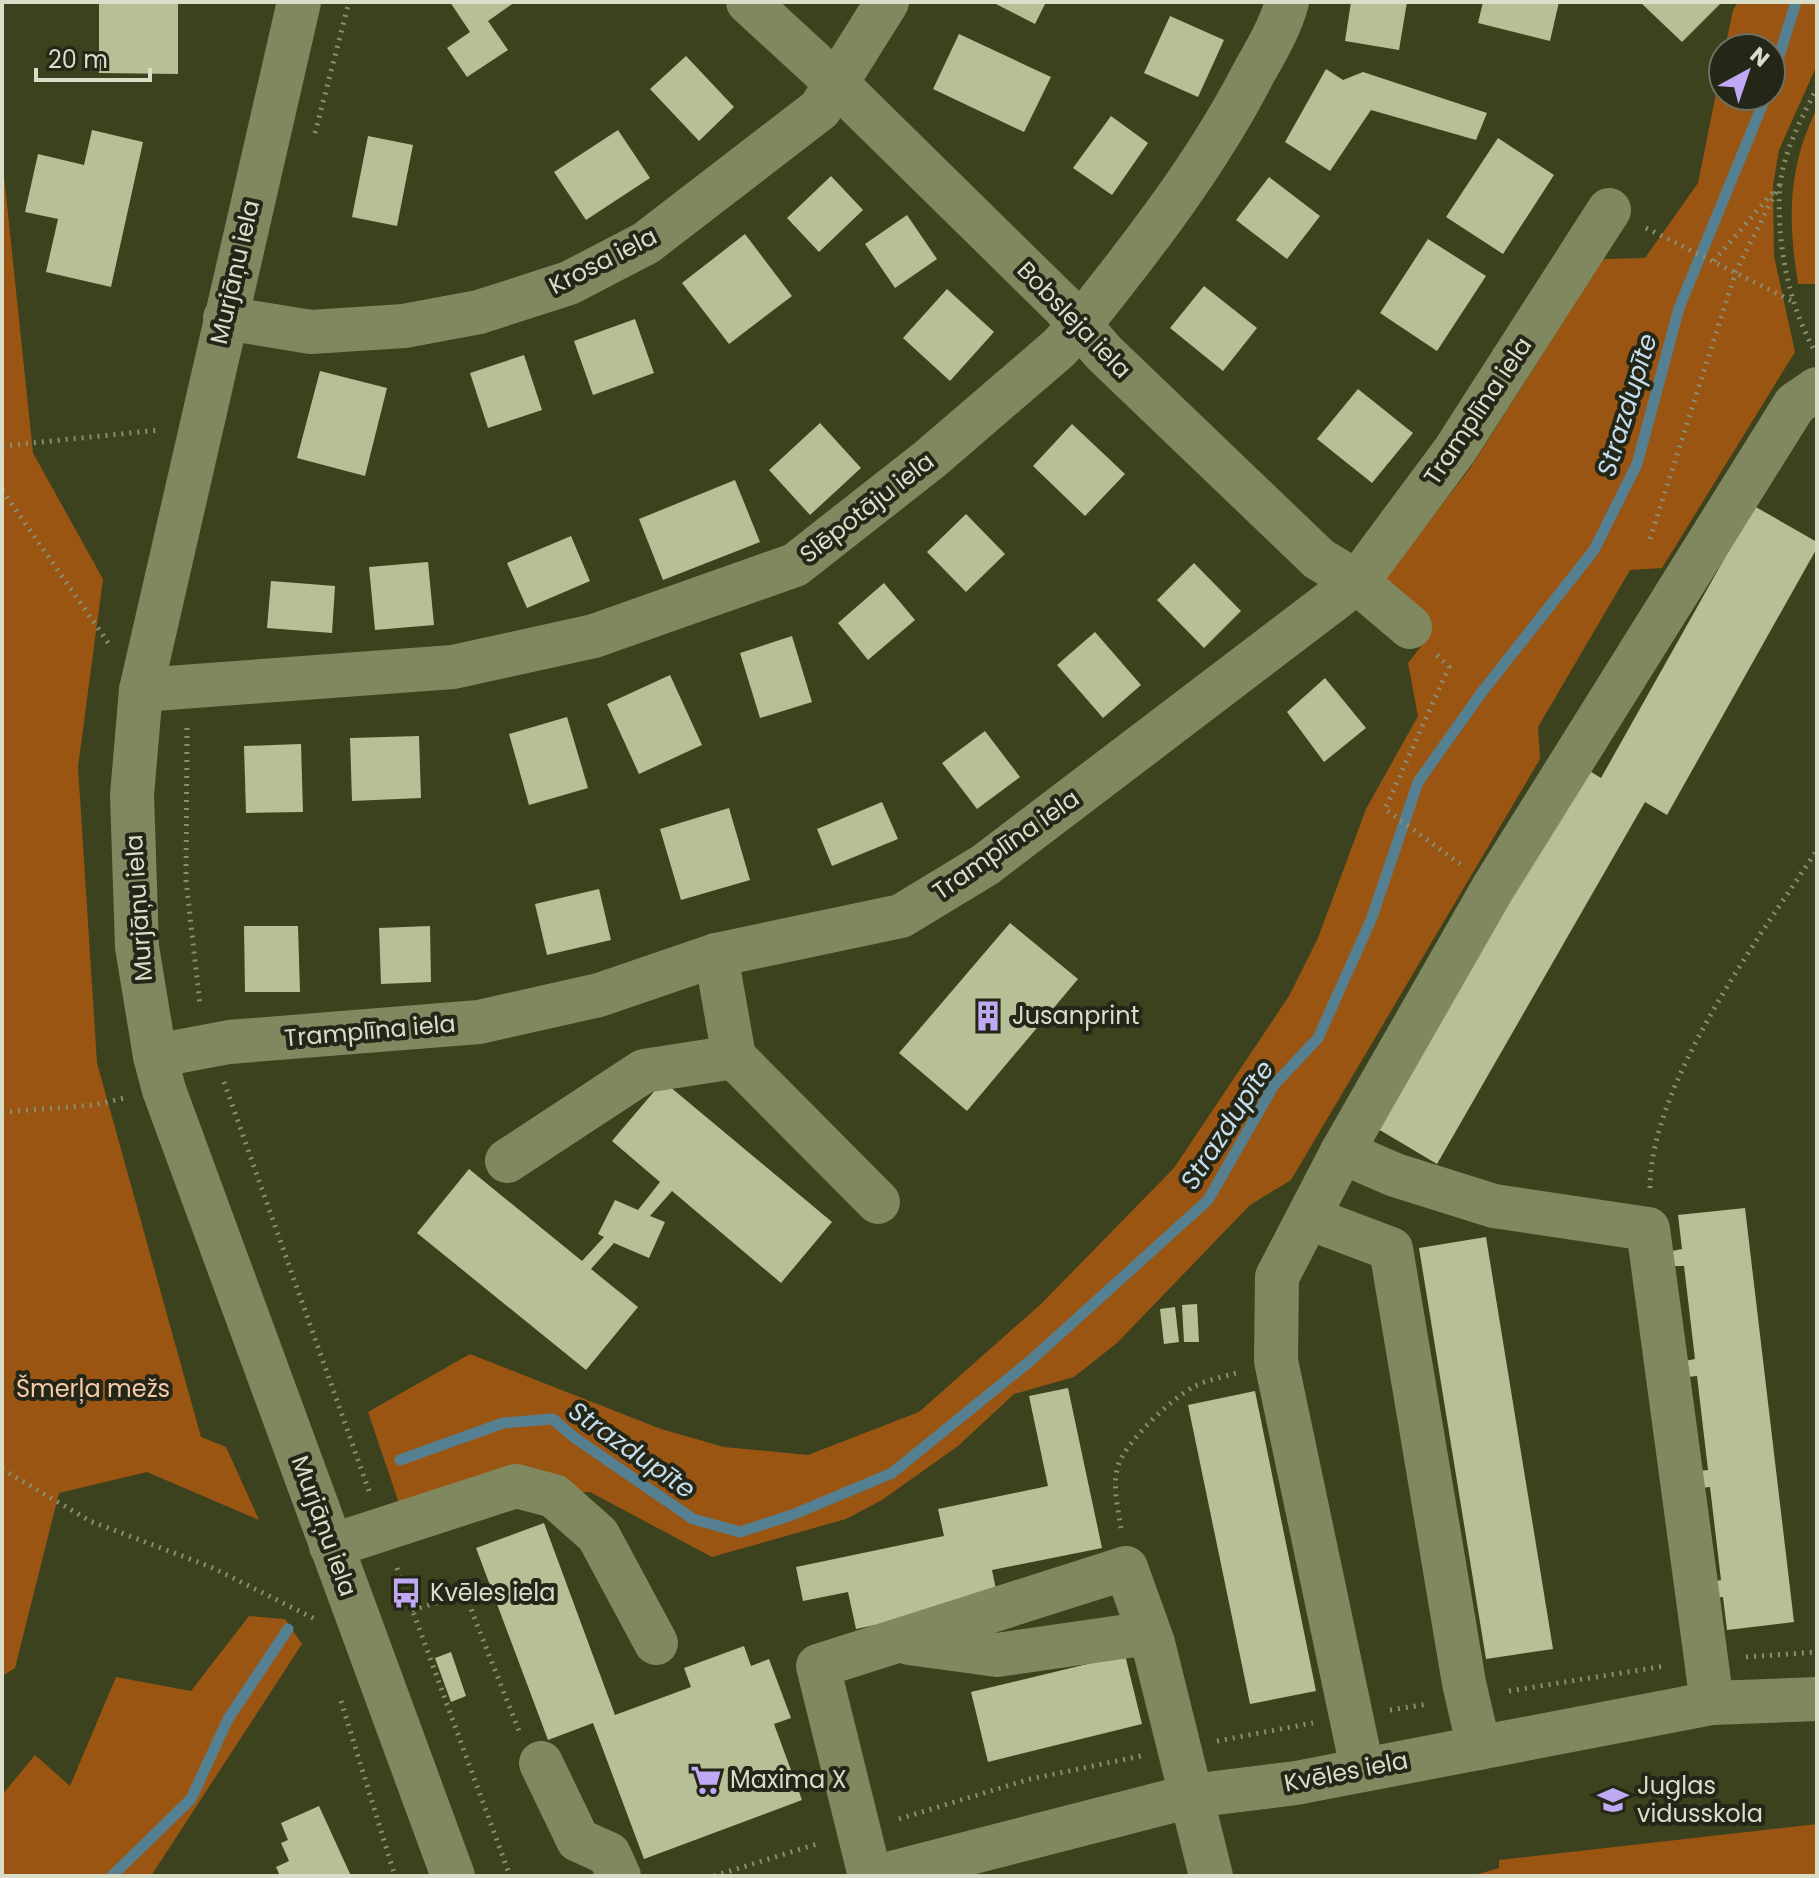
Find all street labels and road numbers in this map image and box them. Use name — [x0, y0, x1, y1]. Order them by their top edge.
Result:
street label: Murjāņu iela — [202, 196, 267, 347]
street label: Krosa iela — [543, 219, 662, 302]
street label: Bobsleja iela — [1010, 254, 1139, 385]
street label: Tramplīna iela — [1416, 330, 1539, 491]
street label: Slēpotāju iela — [793, 445, 941, 570]
street label: Tramplīna iela — [926, 782, 1086, 907]
street label: Murjāņu iela — [117, 833, 160, 983]
street label: Tramplīna iela — [283, 1007, 457, 1054]
street label: Murjāņu iela — [284, 1451, 365, 1601]
street label: Kvēles iela — [1281, 1743, 1411, 1800]

